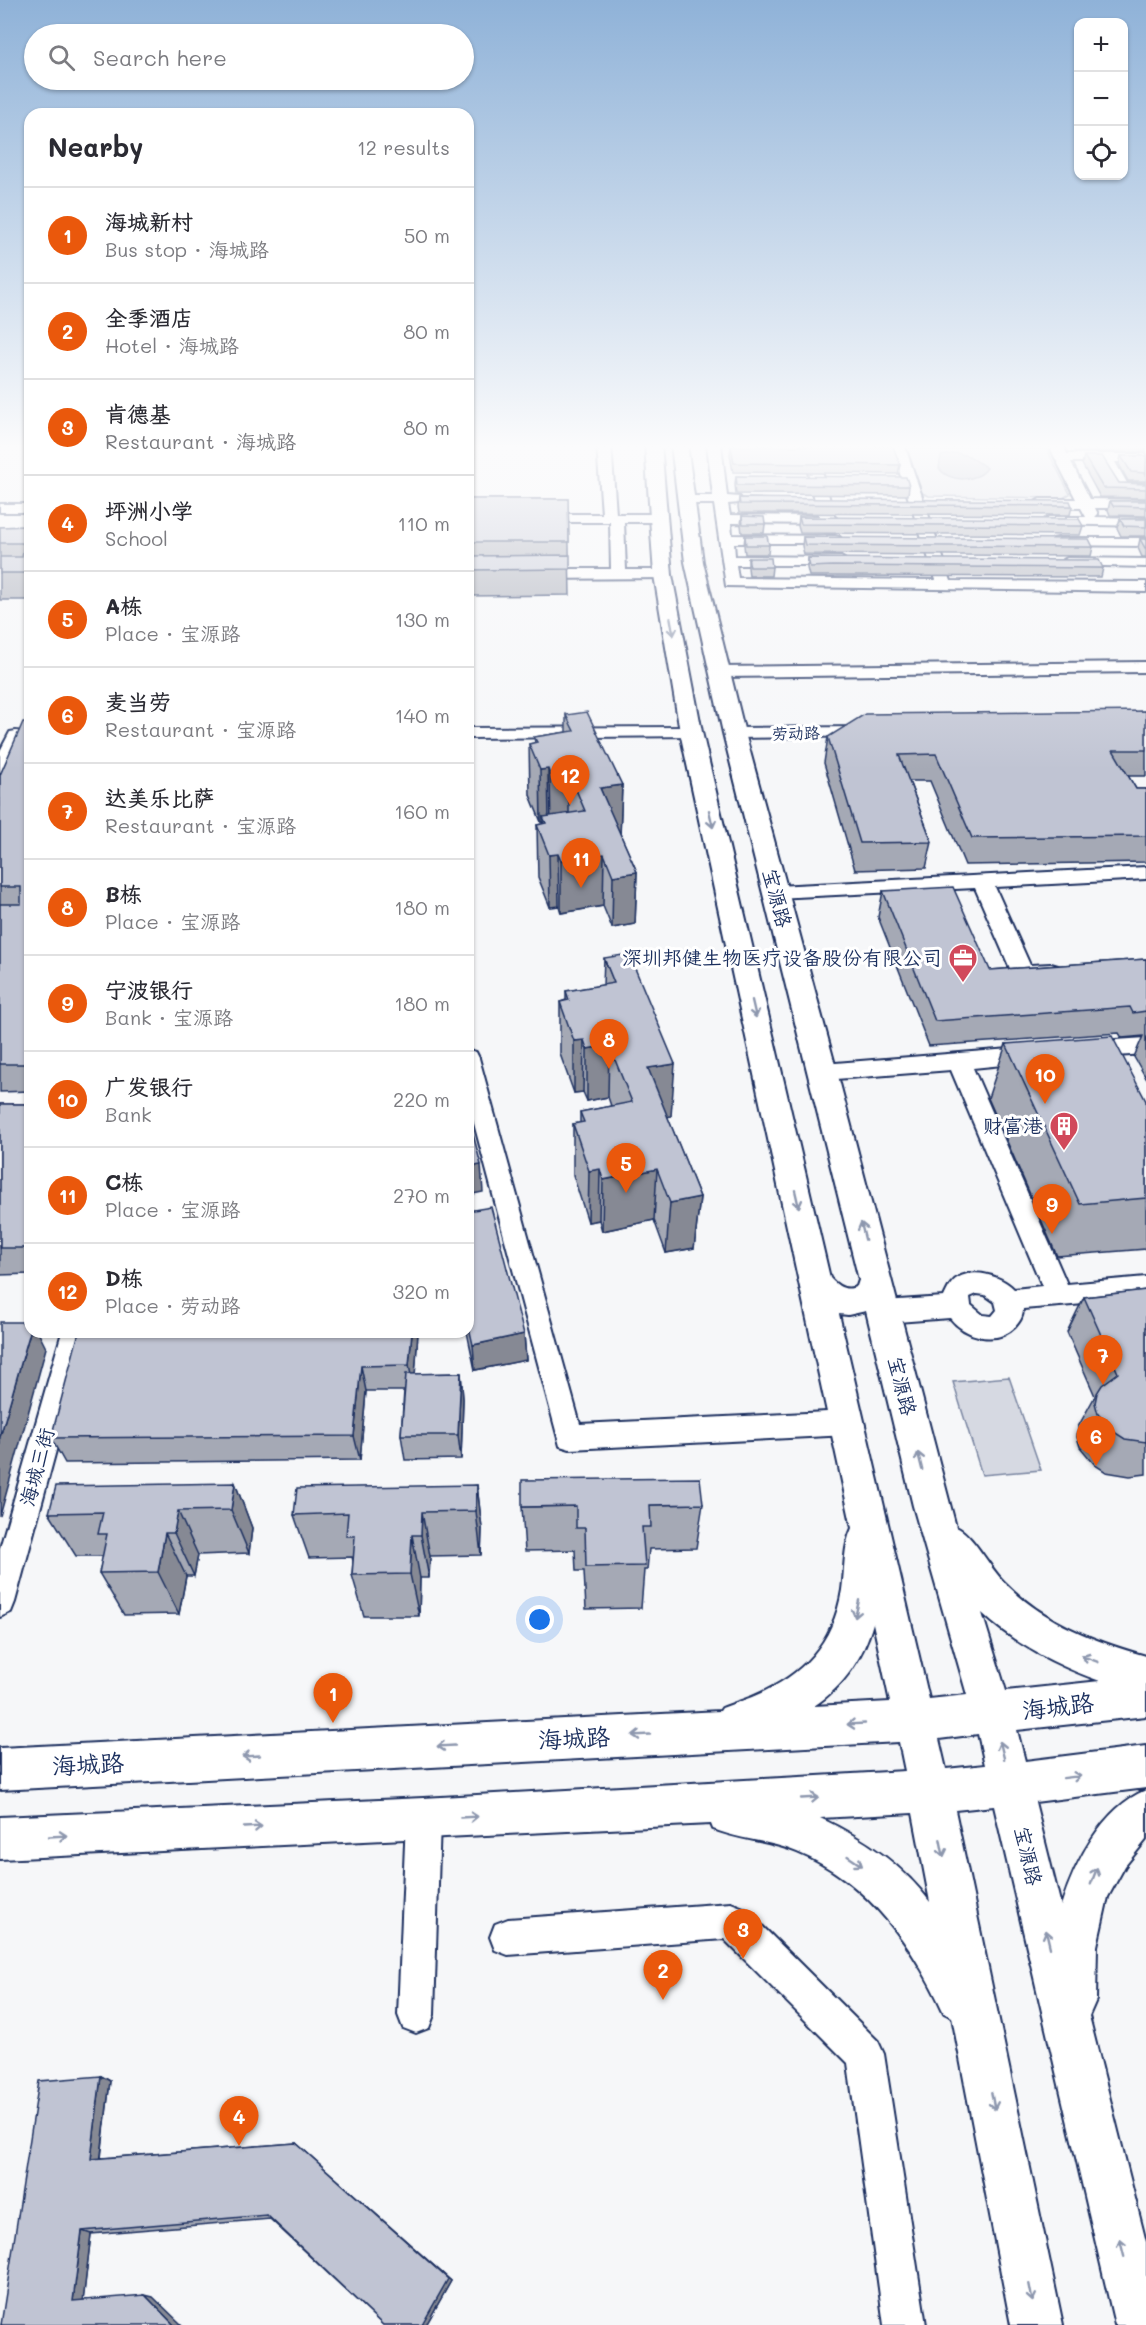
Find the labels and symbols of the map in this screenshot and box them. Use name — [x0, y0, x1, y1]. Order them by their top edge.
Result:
one-way arrow — [667, 617, 678, 637]
street label: 劳动路 — [772, 722, 820, 743]
pin: 12 — [550, 756, 590, 805]
one-way arrow — [705, 809, 717, 828]
pin: 11 — [562, 838, 600, 888]
street label: 宝源路 — [758, 865, 799, 931]
office icon: 深圳邦健生物医疗设备股份有限公司 — [947, 942, 979, 984]
place label: 深圳邦健生物医疗设备股份有限公司 — [622, 944, 942, 970]
one-way arrow — [748, 999, 760, 1018]
pin: 8 — [590, 1020, 628, 1069]
pin: 10 — [1026, 1054, 1064, 1104]
building icon: 财富港 — [1048, 1110, 1080, 1152]
place label: 财富港 — [983, 1112, 1043, 1138]
pin: 5 — [606, 1144, 646, 1193]
pin: 9 — [1032, 1184, 1072, 1234]
one-way arrow — [792, 1189, 803, 1208]
one-way arrow — [857, 1222, 869, 1241]
pin: 7 — [1084, 1336, 1122, 1385]
street label: 宝源路 — [883, 1354, 923, 1419]
pin: 6 — [1076, 1416, 1116, 1466]
street label: 海城三街 — [13, 1425, 59, 1509]
one-way arrow — [914, 1452, 926, 1471]
one-way arrow — [850, 1600, 862, 1619]
your location — [525, 1605, 554, 1634]
one-way arrow — [1081, 1652, 1100, 1663]
pin: 1 — [314, 1674, 352, 1723]
street label: 海城路 — [1020, 1686, 1095, 1725]
one-way arrow — [847, 1719, 867, 1730]
street label: 海城路 — [537, 1720, 611, 1755]
one-way arrow — [631, 1730, 651, 1741]
one-way arrow — [436, 1740, 456, 1751]
one-way arrow — [996, 1740, 1007, 1759]
street label: 海城路 — [51, 1746, 125, 1781]
one-way arrow — [242, 1751, 262, 1762]
one-way arrow — [1062, 1771, 1082, 1782]
one-way arrow — [800, 1792, 820, 1803]
one-way arrow — [459, 1811, 479, 1822]
one-way arrow — [243, 1821, 263, 1832]
street label: 宝源路 — [1010, 1824, 1049, 1889]
one-way arrow — [48, 1830, 68, 1841]
one-way arrow — [937, 1838, 948, 1858]
one-way arrow — [846, 1855, 862, 1867]
one-way arrow — [1089, 1867, 1100, 1886]
pin: 3 — [724, 1910, 762, 1959]
one-way arrow — [1041, 1930, 1053, 1949]
pin: 2 — [644, 1950, 682, 2000]
one-way arrow — [987, 2092, 999, 2111]
pin: 4 — [220, 2096, 258, 2146]
one-way arrow — [1116, 2239, 1128, 2258]
one-way arrow — [1026, 2282, 1037, 2302]

